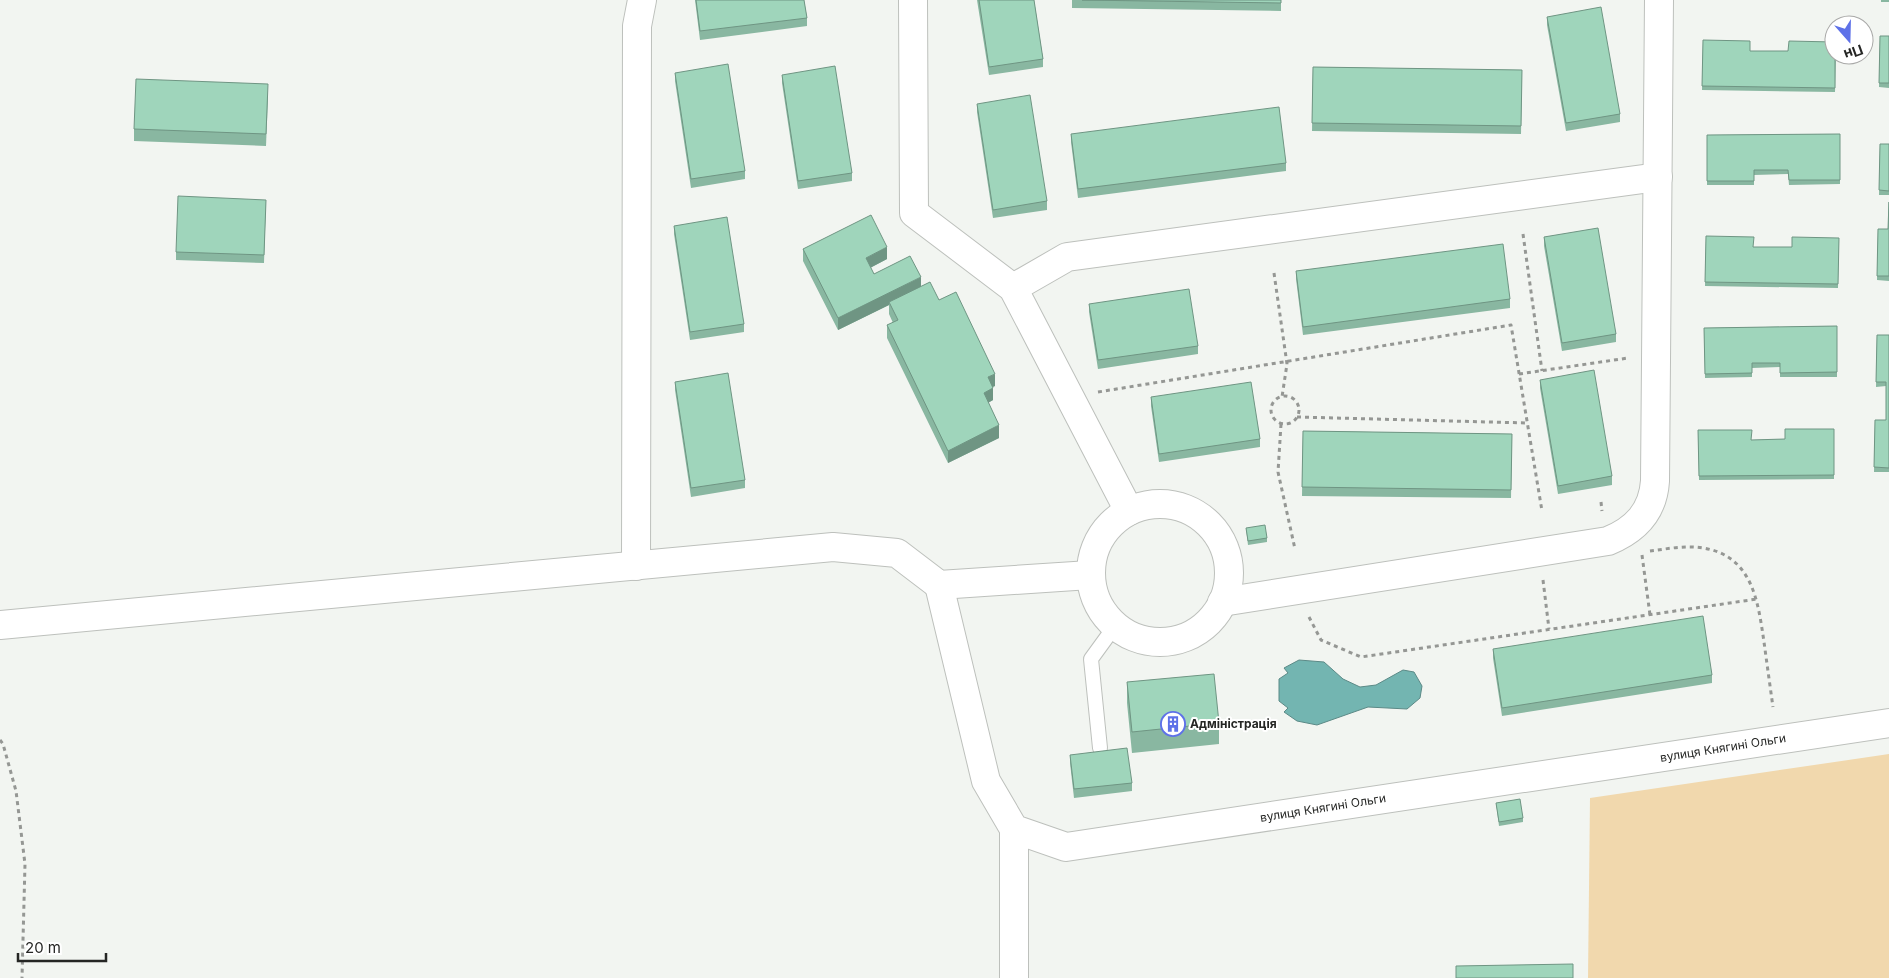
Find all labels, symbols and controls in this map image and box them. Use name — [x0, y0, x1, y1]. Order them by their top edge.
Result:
north arrow — [1824, 15, 1874, 65]
text: Пн — [1842, 41, 1866, 64]
building icon: Адміністрація — [1160, 711, 1186, 737]
place label: Адміністрація — [1190, 716, 1277, 731]
street label: вулиця Княгині Ольги — [1659, 730, 1787, 765]
street label: вулиця Княгині Ольги — [1259, 790, 1387, 825]
scale bar — [18, 930, 105, 962]
text: 20 m — [25, 938, 61, 957]

